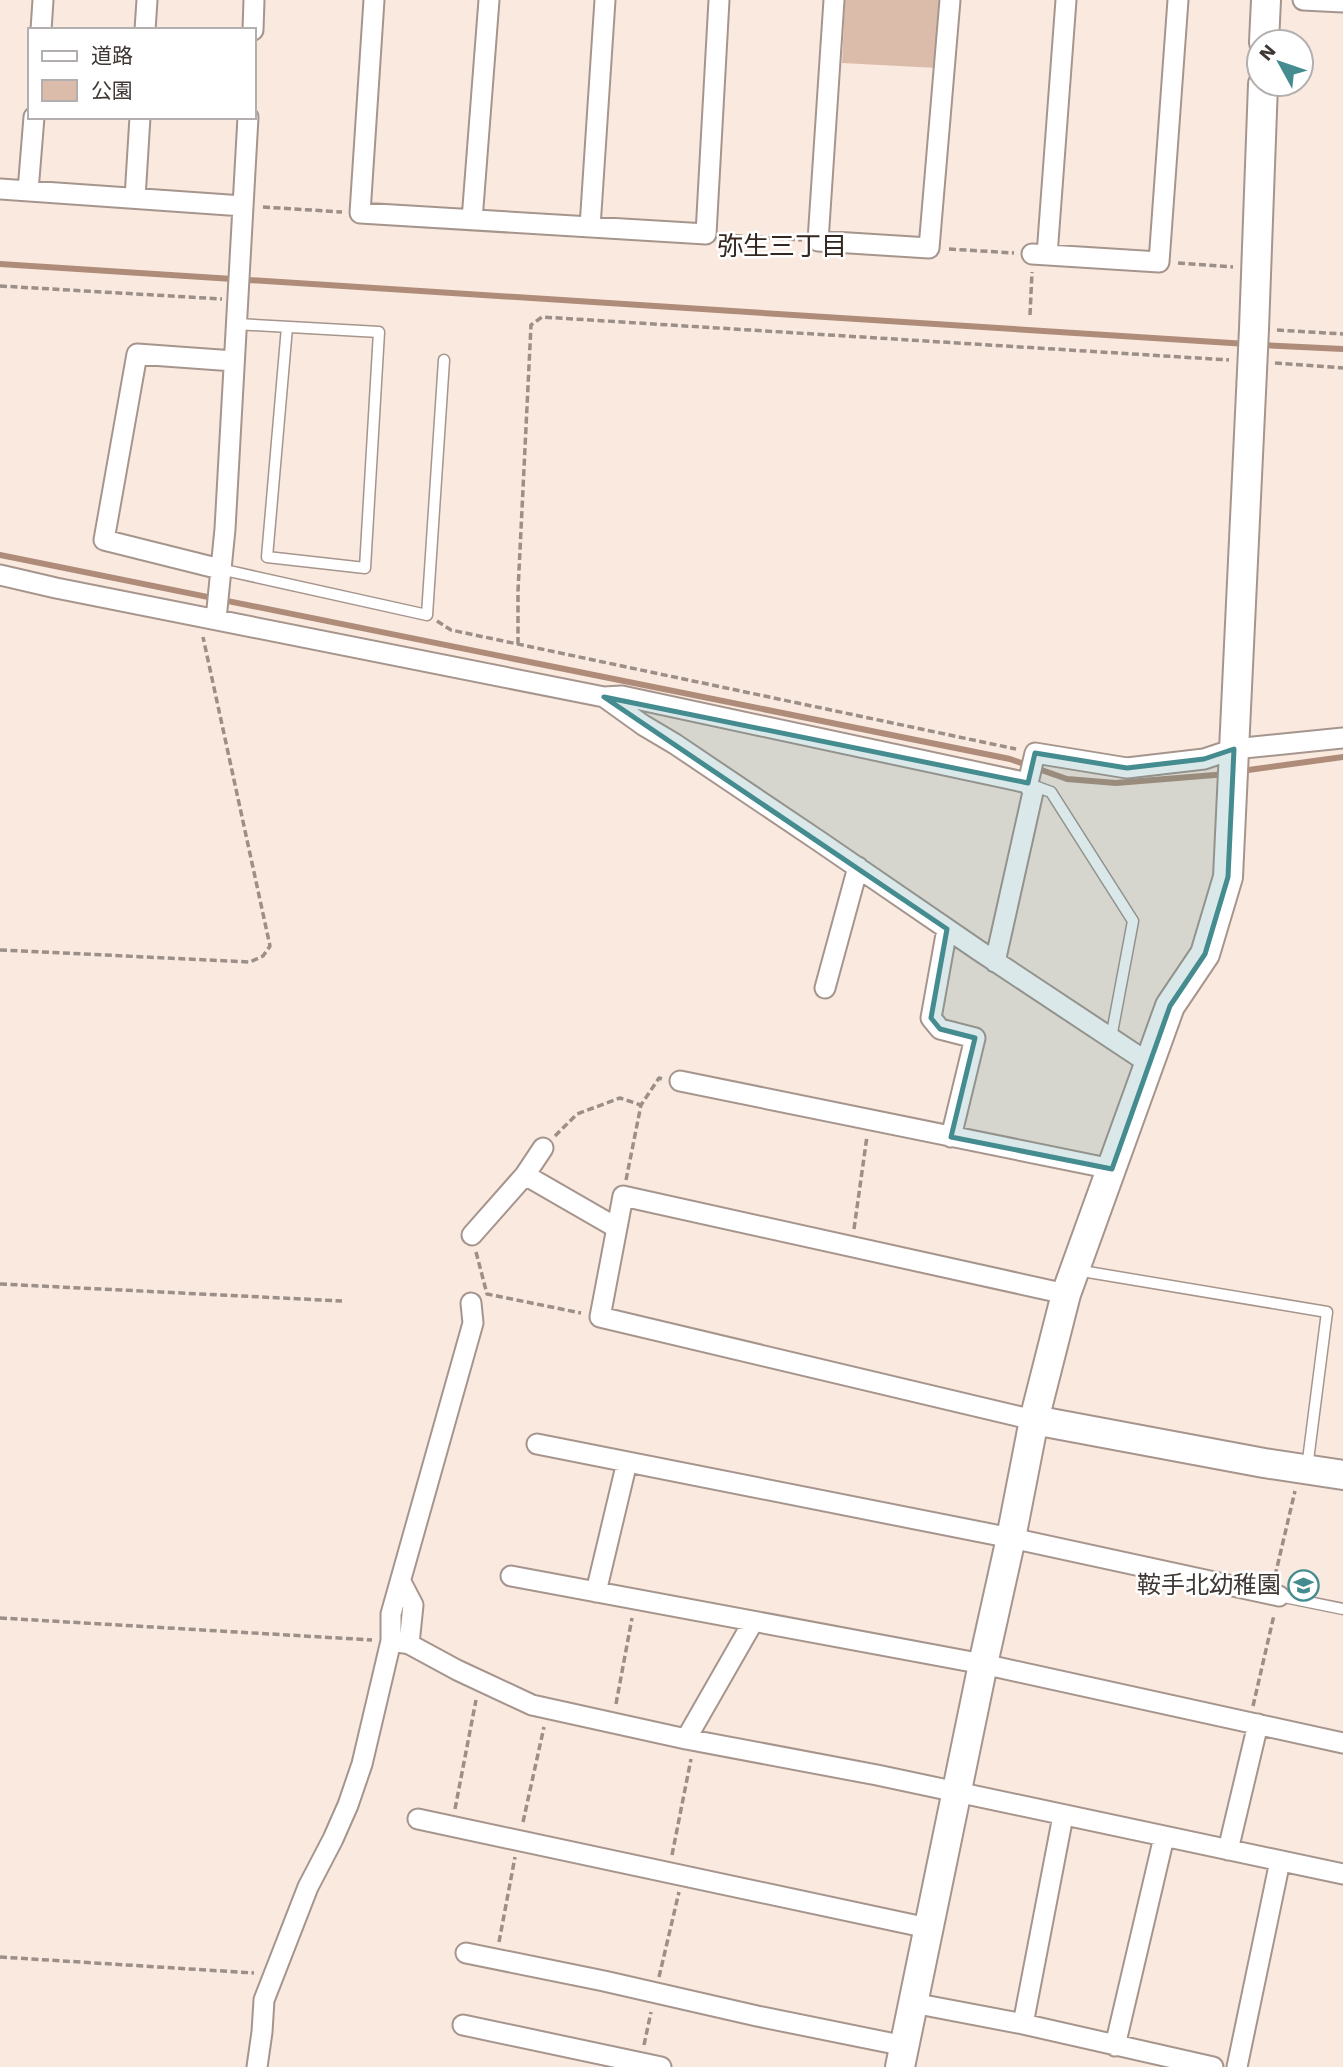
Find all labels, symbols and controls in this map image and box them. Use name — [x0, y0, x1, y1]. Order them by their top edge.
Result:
legend — [28, 28, 256, 119]
north arrow — [1245, 28, 1315, 98]
text: N — [1254, 40, 1281, 65]
text: 道路 — [91, 43, 133, 68]
text: 公園 — [91, 78, 133, 103]
district label: 弥生三丁目 — [717, 231, 847, 261]
school or university icon: 鞍手北幼稚園 — [1287, 1568, 1321, 1602]
place label: 鞍手北幼稚園 — [1137, 1571, 1281, 1599]

